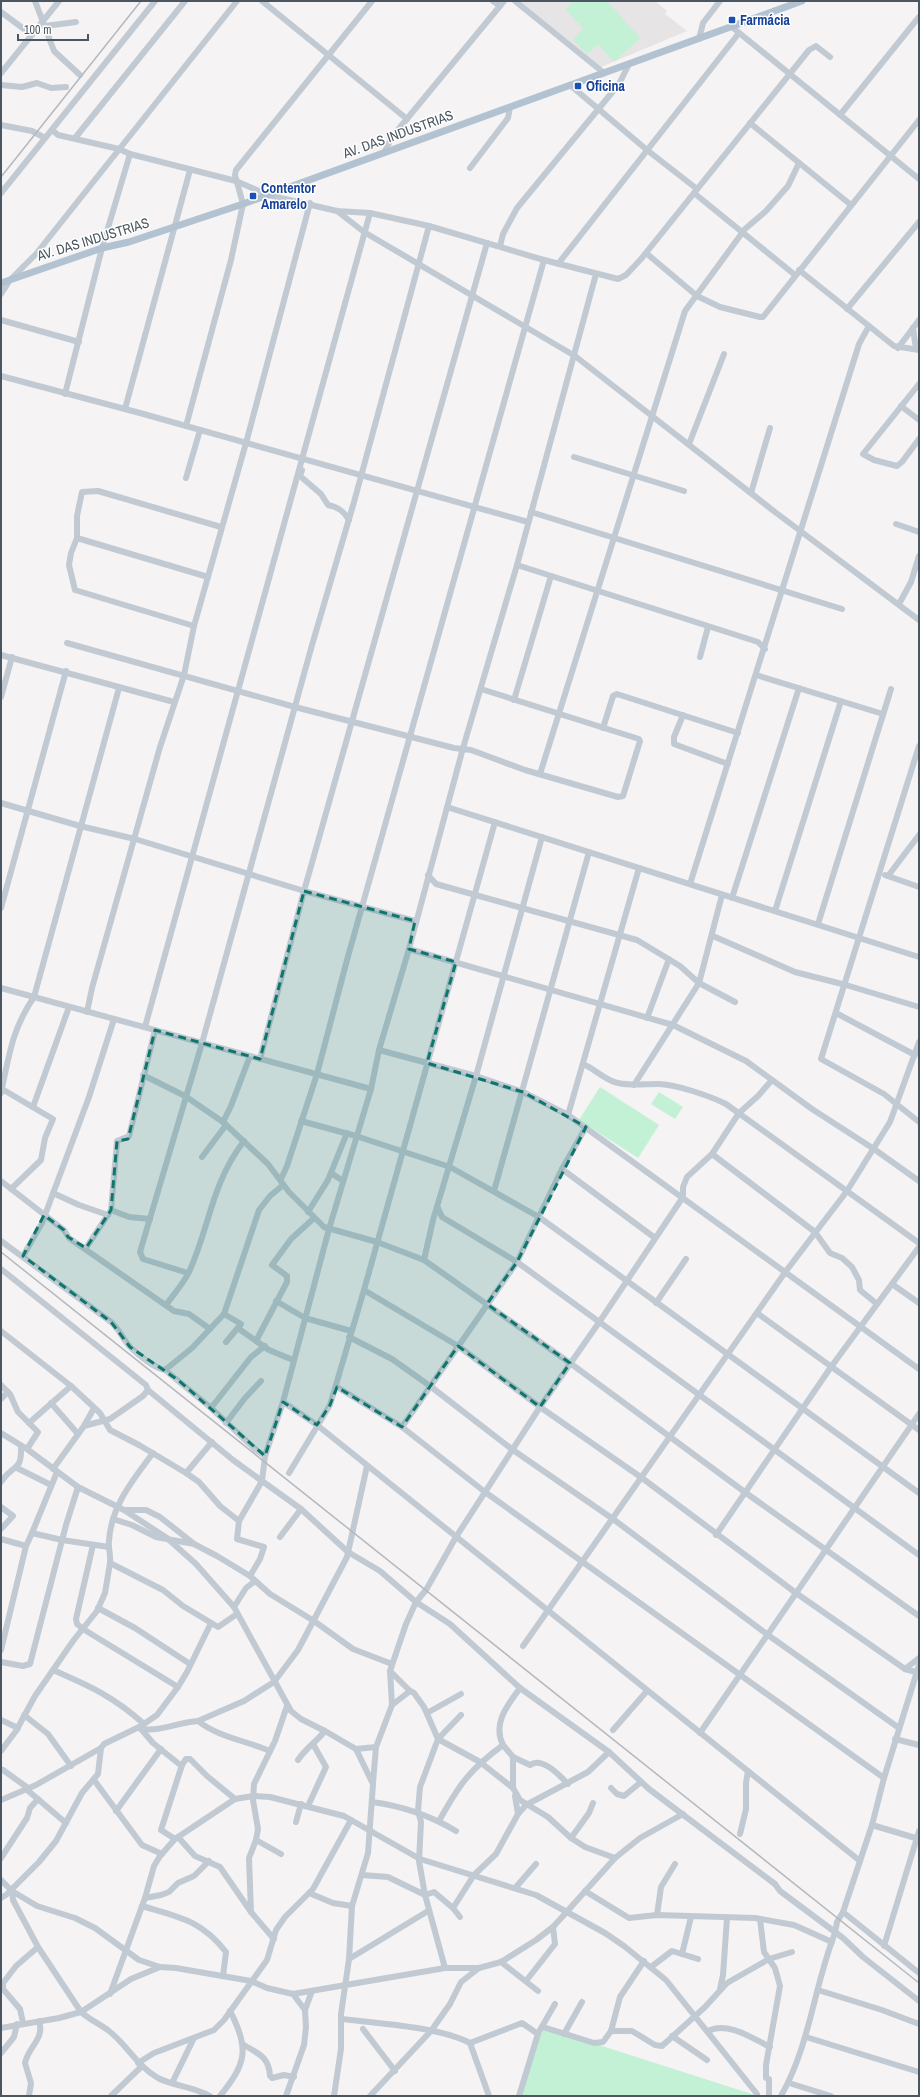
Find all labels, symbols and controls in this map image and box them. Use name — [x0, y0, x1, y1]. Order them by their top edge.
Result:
place label: Farmácia — [740, 11, 790, 29]
marker: Farmácia — [727, 15, 737, 25]
scale bar — [18, 16, 88, 42]
text: 100 m — [24, 22, 51, 38]
place label: Oficina — [586, 77, 626, 95]
marker: Oficina — [573, 81, 583, 91]
street label: AV. DAS INDUSTRIAS — [339, 106, 456, 163]
place label: Contentor Amarelo — [261, 179, 316, 213]
marker: Contentor Amarelo — [248, 191, 258, 201]
street label: AV. DAS INDUSTRIAS — [34, 213, 151, 265]

